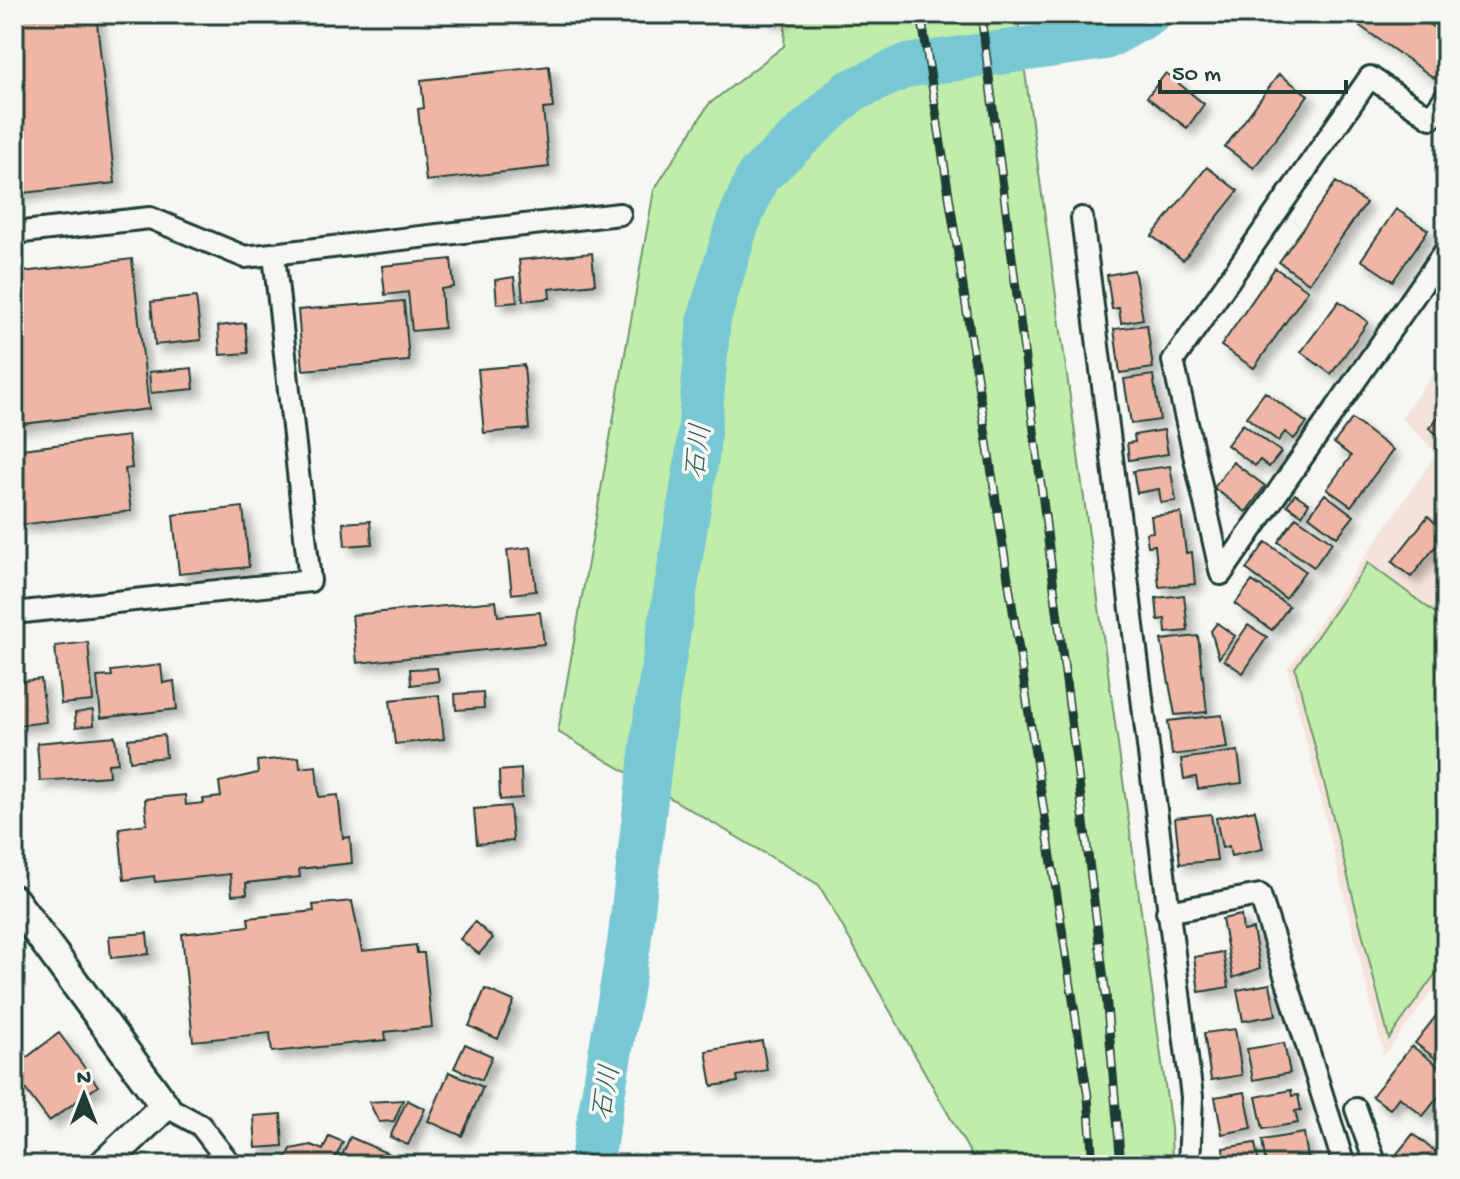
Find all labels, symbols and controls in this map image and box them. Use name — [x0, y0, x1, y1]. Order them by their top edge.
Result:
scale bar — [1160, 44, 1346, 94]
text: 50 m — [1172, 61, 1221, 90]
water label: 石川 — [681, 422, 720, 481]
north arrow — [44, 1055, 124, 1135]
water label: 石川 — [587, 1062, 630, 1123]
text: N — [77, 1066, 91, 1092]

